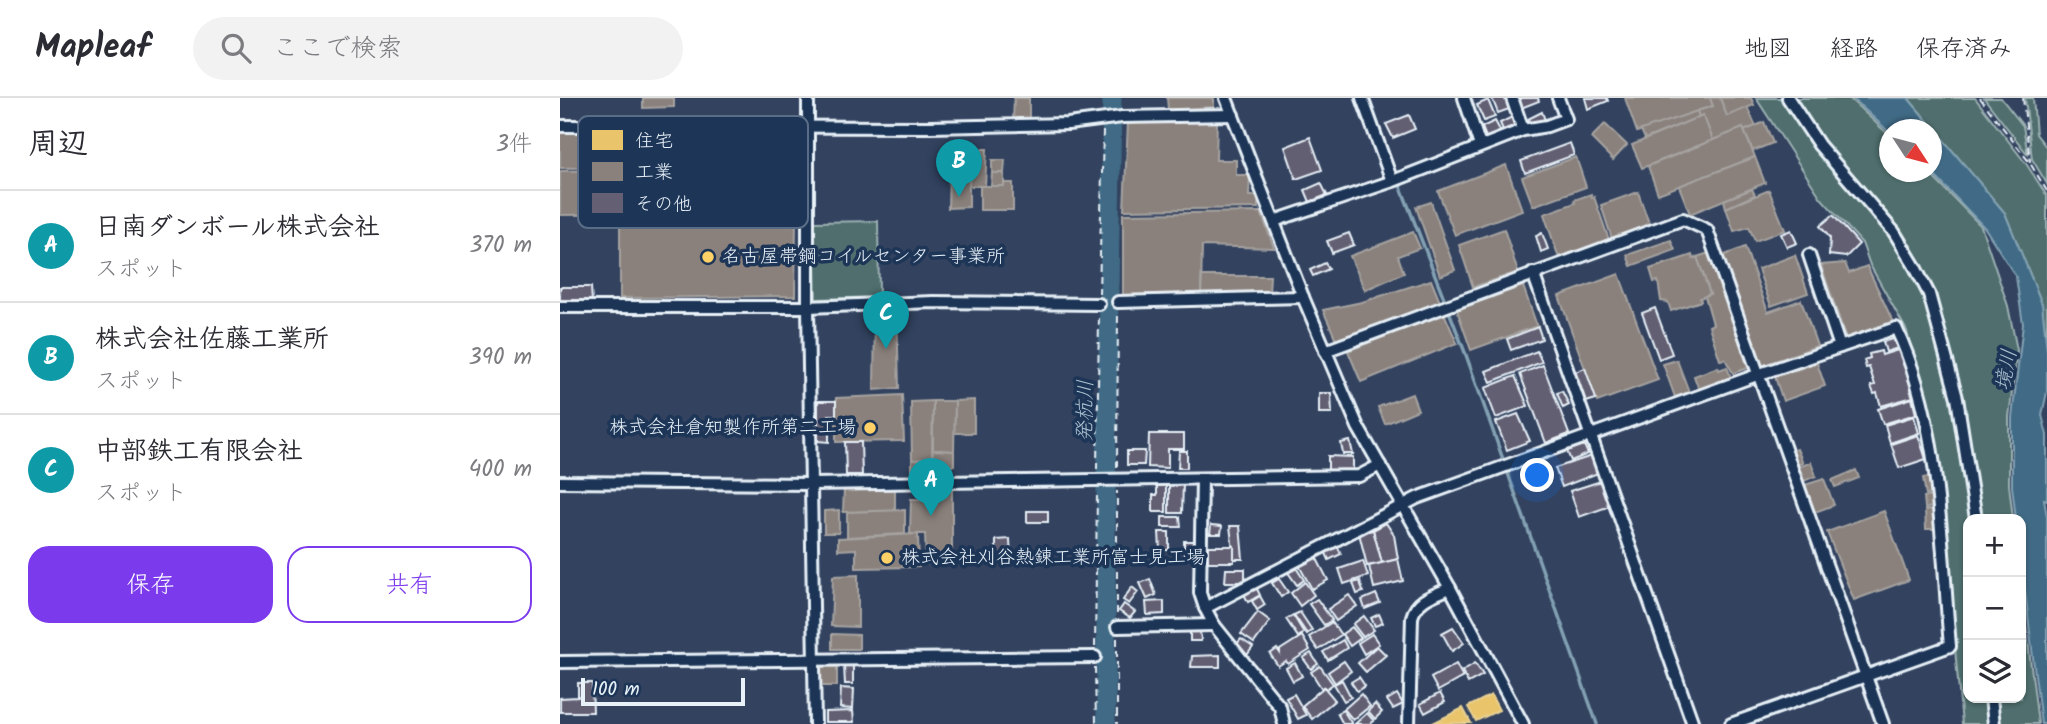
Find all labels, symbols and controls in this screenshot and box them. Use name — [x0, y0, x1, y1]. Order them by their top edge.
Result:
search box — [193, 17, 683, 80]
text: Mapleaf — [35, 22, 151, 75]
text: ここで検索 — [273, 28, 403, 70]
icon: search — [217, 29, 255, 67]
text: 地図 — [1744, 30, 1792, 69]
text: 経路 — [1830, 30, 1878, 69]
text: 保存済み — [1916, 30, 2012, 69]
legend — [578, 116, 808, 228]
north arrow — [1879, 119, 1942, 182]
text: 周辺 — [28, 121, 88, 169]
text: 3件 — [496, 127, 532, 163]
text: 住宅 — [635, 127, 673, 157]
pin: B — [936, 139, 982, 197]
text: 工業 — [635, 158, 673, 188]
text: その他 — [635, 190, 692, 220]
text: 日南ダンボール株式会社 — [95, 207, 380, 249]
text: A — [44, 228, 58, 264]
text: 370 m — [469, 228, 532, 264]
place label: 名古屋帯鋼コイルセンター事業所 — [722, 242, 1005, 272]
marker: 名古屋帯鋼コイルセンター事業所 — [700, 249, 716, 265]
text: スポット — [95, 252, 187, 288]
pin: C — [863, 291, 909, 349]
text: 株式会社佐藤工業所 — [95, 319, 329, 361]
text: B — [44, 340, 58, 376]
text: 390 m — [469, 340, 532, 376]
water label: 境川 — [1987, 346, 2027, 394]
text: スポット — [95, 364, 187, 400]
water label: 発杭川 — [1069, 379, 1103, 443]
place label: 株式会社倉知製作所第二工場 — [609, 413, 856, 443]
marker: 株式会社倉知製作所第二工場 — [862, 420, 878, 436]
text: 中部鉄工有限会社 — [95, 431, 303, 473]
text: C — [44, 452, 58, 488]
text: 400 m — [469, 452, 532, 488]
pin: A — [908, 458, 954, 516]
your location — [1520, 458, 1554, 492]
text: スポット — [95, 476, 187, 512]
map controls — [1963, 514, 2026, 703]
button: + — [1963, 514, 2026, 577]
place label: 株式会社刈谷熱錬工業所富士見工場 — [901, 543, 1205, 573]
button: 保存 — [28, 546, 273, 623]
button: 共有 — [287, 546, 532, 623]
marker: 株式会社刈谷熱錬工業所富士見工場 — [879, 550, 895, 566]
button: − — [1963, 577, 2026, 640]
button: layers — [1963, 640, 2026, 703]
scale bar — [581, 675, 746, 707]
text: 100 m — [592, 675, 640, 705]

